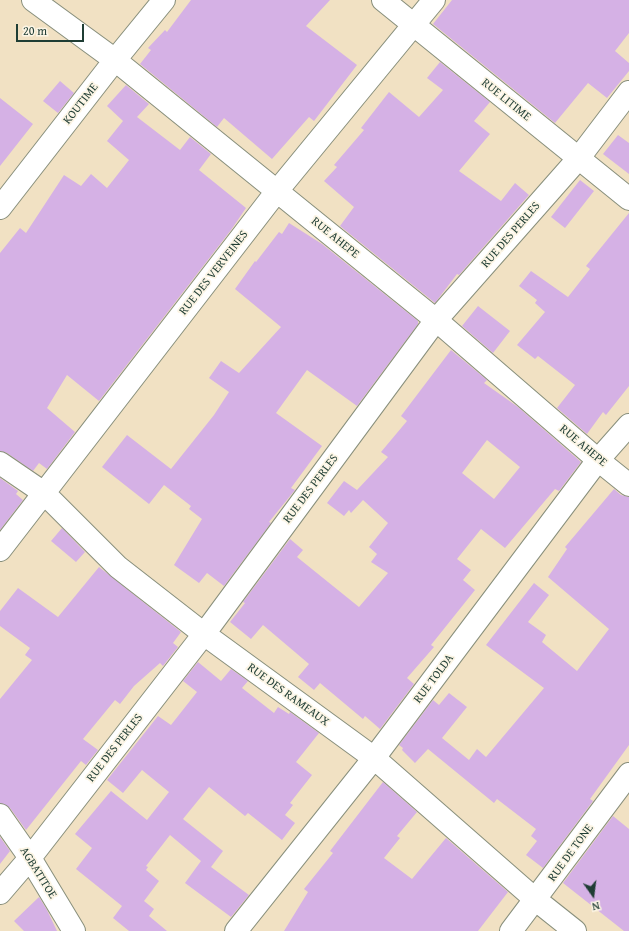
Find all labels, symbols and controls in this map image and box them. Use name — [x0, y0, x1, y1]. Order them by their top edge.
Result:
scale bar — [18, 16, 86, 42]
text: 20 m — [23, 22, 47, 39]
street label: RUE LITIME — [478, 76, 534, 124]
street label: KOUTIME — [60, 81, 102, 127]
street label: RUE DES PERLES — [478, 199, 544, 271]
street label: RUE AHEPE — [308, 214, 362, 262]
street label: RUE DES VERVEINES — [177, 228, 251, 318]
street label: RUE AHEPE — [556, 422, 610, 470]
street label: RUE DES PERLES — [280, 452, 342, 526]
street label: RUE TOLDA — [411, 652, 457, 706]
street label: RUE DES RAMEAUX — [244, 660, 332, 730]
street label: RUE DES PERLES — [84, 711, 146, 785]
street label: RUE DE TONE — [545, 821, 597, 885]
street label: AGBATITOE — [16, 845, 60, 901]
north arrow — [573, 875, 613, 915]
text: N — [590, 898, 601, 915]

